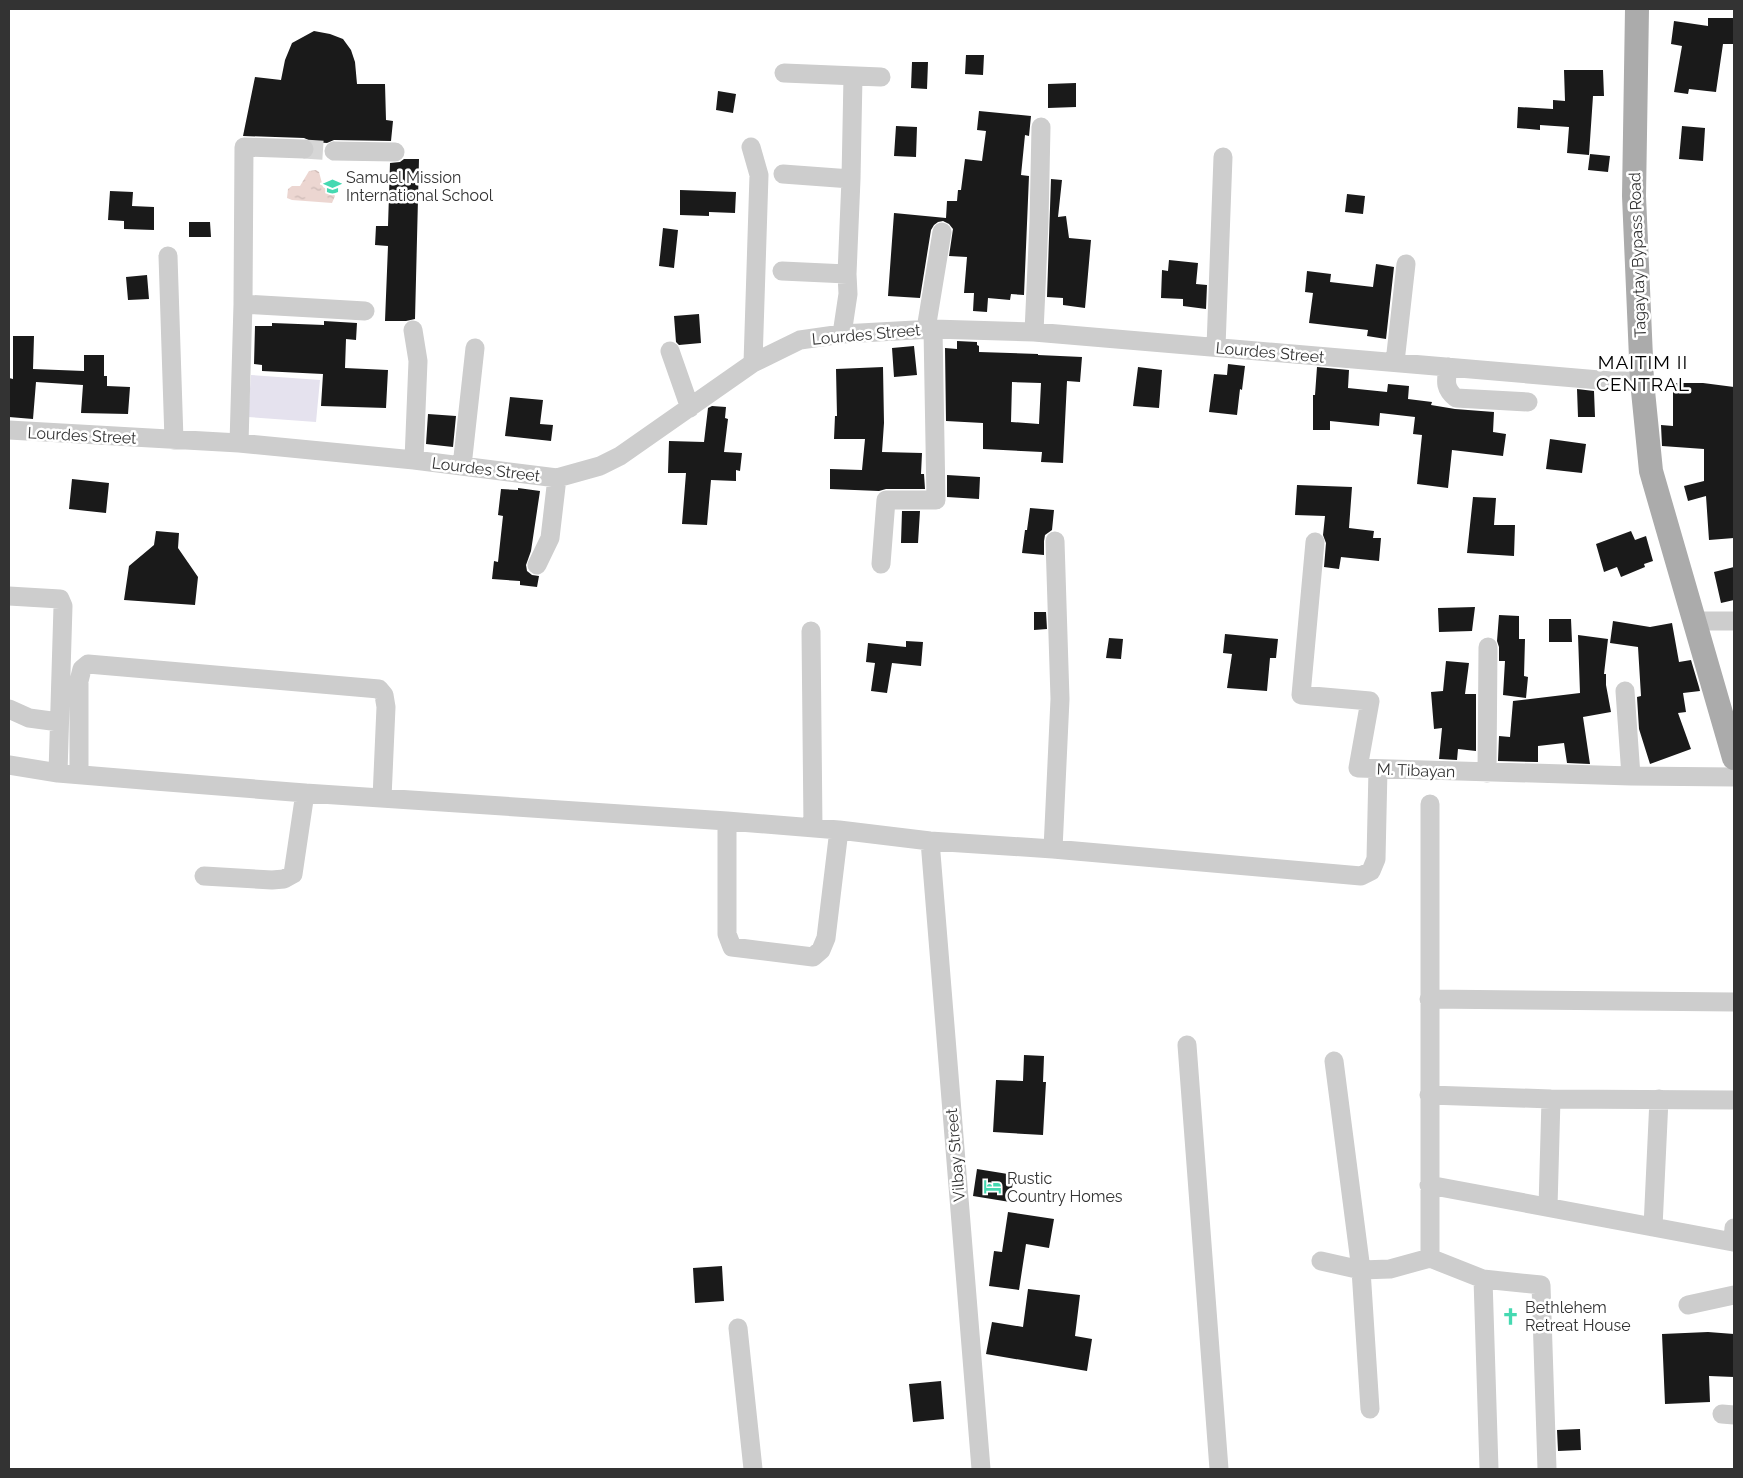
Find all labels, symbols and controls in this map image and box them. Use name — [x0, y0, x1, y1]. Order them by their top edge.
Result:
place label: Samuel Mission International School — [346, 168, 494, 205]
street label: Tagaytay Bypass Road — [1625, 172, 1650, 338]
school or university icon: Samuel Mission International School — [322, 176, 342, 196]
street label: Lourdes Street — [811, 320, 922, 349]
street label: Lourdes Street — [1215, 338, 1326, 367]
district label: MAITIM II CENTRAL — [1596, 351, 1690, 395]
street label: Lourdes Street — [27, 423, 138, 448]
street label: Lourdes Street — [431, 453, 542, 486]
street label: M. Tibayan — [1376, 760, 1456, 781]
street label: Vilbay Street — [942, 1107, 969, 1202]
place label: Rustic Country Homes — [1007, 1169, 1123, 1206]
hotel icon: Rustic Country Homes — [983, 1177, 1003, 1197]
place label: Bethlehem Retreat House — [1525, 1298, 1631, 1335]
church icon: Bethlehem Retreat House — [1501, 1306, 1521, 1326]

